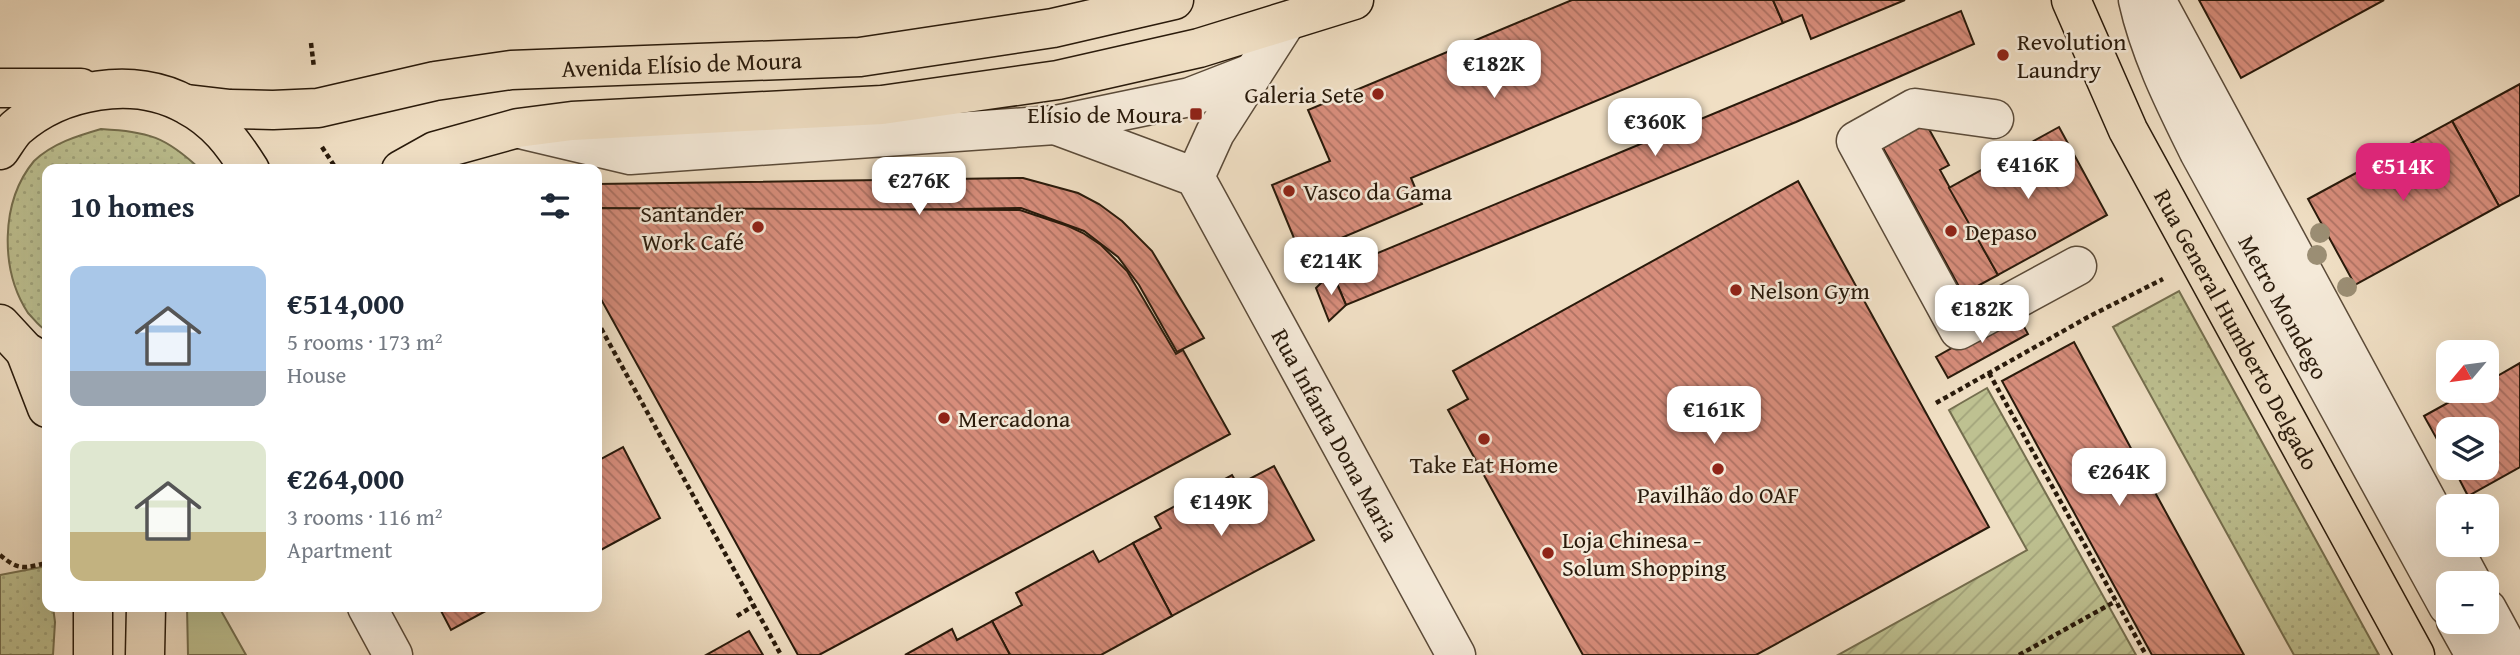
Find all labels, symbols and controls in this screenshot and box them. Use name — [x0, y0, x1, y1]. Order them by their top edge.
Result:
place label: Revolution Laundry — [2017, 24, 2127, 87]
pin: €182K — [1445, 41, 1543, 100]
street label: Avenida Elísio de Moura — [561, 42, 803, 86]
text: €182K — [1463, 46, 1525, 79]
marker: Revolution Laundry — [1995, 47, 2011, 63]
place label: Galeria Sete — [1245, 77, 1364, 112]
marker: Galeria Sete — [1370, 86, 1386, 102]
place label: Elísio de Moura — [1027, 97, 1183, 132]
pin: €360K — [1606, 99, 1704, 158]
text: €360K — [1624, 104, 1686, 137]
marker: Elísio de Moura — [1188, 106, 1204, 122]
pin: €416K — [1979, 142, 2077, 201]
pin: €514K — [2354, 144, 2452, 203]
text: €416K — [1997, 147, 2059, 180]
text: €514K — [2372, 149, 2434, 182]
pin: €276K — [870, 158, 968, 217]
text: €276K — [888, 163, 950, 196]
place label: Vasco da Gama — [1303, 174, 1453, 209]
street label: Rua General Humberto Delgado — [2146, 182, 2328, 476]
marker: Vasco da Gama — [1281, 183, 1297, 199]
text: 10 homes — [70, 184, 195, 228]
icon: filters — [536, 187, 574, 225]
place label: Santander Work Café — [640, 196, 744, 259]
place label: Depaso — [1965, 214, 2037, 249]
marker: Santander Work Café — [750, 219, 766, 235]
marker: Depaso — [1943, 223, 1959, 239]
street label: Metro Mondego — [2230, 228, 2338, 386]
pin: €214K — [1282, 238, 1380, 297]
text: €214K — [1300, 243, 1362, 276]
place label: Nelson Gym — [1750, 273, 1870, 308]
text: €514,000 — [287, 281, 404, 325]
marker: Nelson Gym — [1728, 282, 1744, 298]
pin: €182K — [1933, 286, 2031, 345]
text: €182K — [1951, 291, 2013, 324]
icon: home — [126, 294, 210, 378]
street label: Rua Infanta Dona Maria — [1263, 322, 1408, 548]
text: 5 rooms · 173 m² — [287, 325, 442, 358]
north arrow — [2436, 340, 2499, 402]
map controls — [2436, 340, 2499, 634]
text: House — [287, 358, 346, 391]
pin: €161K — [1665, 386, 1763, 446]
text: €161K — [1683, 392, 1745, 425]
place label: Mercadona — [958, 401, 1071, 436]
marker: Mercadona — [936, 410, 952, 426]
button: layers — [2436, 417, 2499, 480]
marker: Take Eat Home — [1476, 431, 1492, 447]
place label: Take Eat Home — [1410, 447, 1558, 482]
pin: €264K — [2070, 448, 2168, 508]
text: €264K — [2088, 454, 2150, 487]
text: €264,000 — [287, 456, 404, 500]
marker: Pavilhão do OAF — [1710, 461, 1726, 477]
icon: home — [126, 469, 210, 553]
place label: Pavilhão do OAF — [1637, 477, 1799, 512]
pin: €149K — [1172, 478, 1270, 538]
text: €149K — [1190, 484, 1252, 517]
button: + — [2436, 494, 2499, 557]
text: 3 rooms · 116 m² — [287, 500, 442, 533]
place label: Loja Chinesa - Solum Shopping — [1562, 522, 1726, 585]
text: Apartment — [287, 533, 392, 566]
marker: Loja Chinesa - Solum Shopping — [1540, 545, 1556, 561]
button: − — [2436, 571, 2499, 634]

